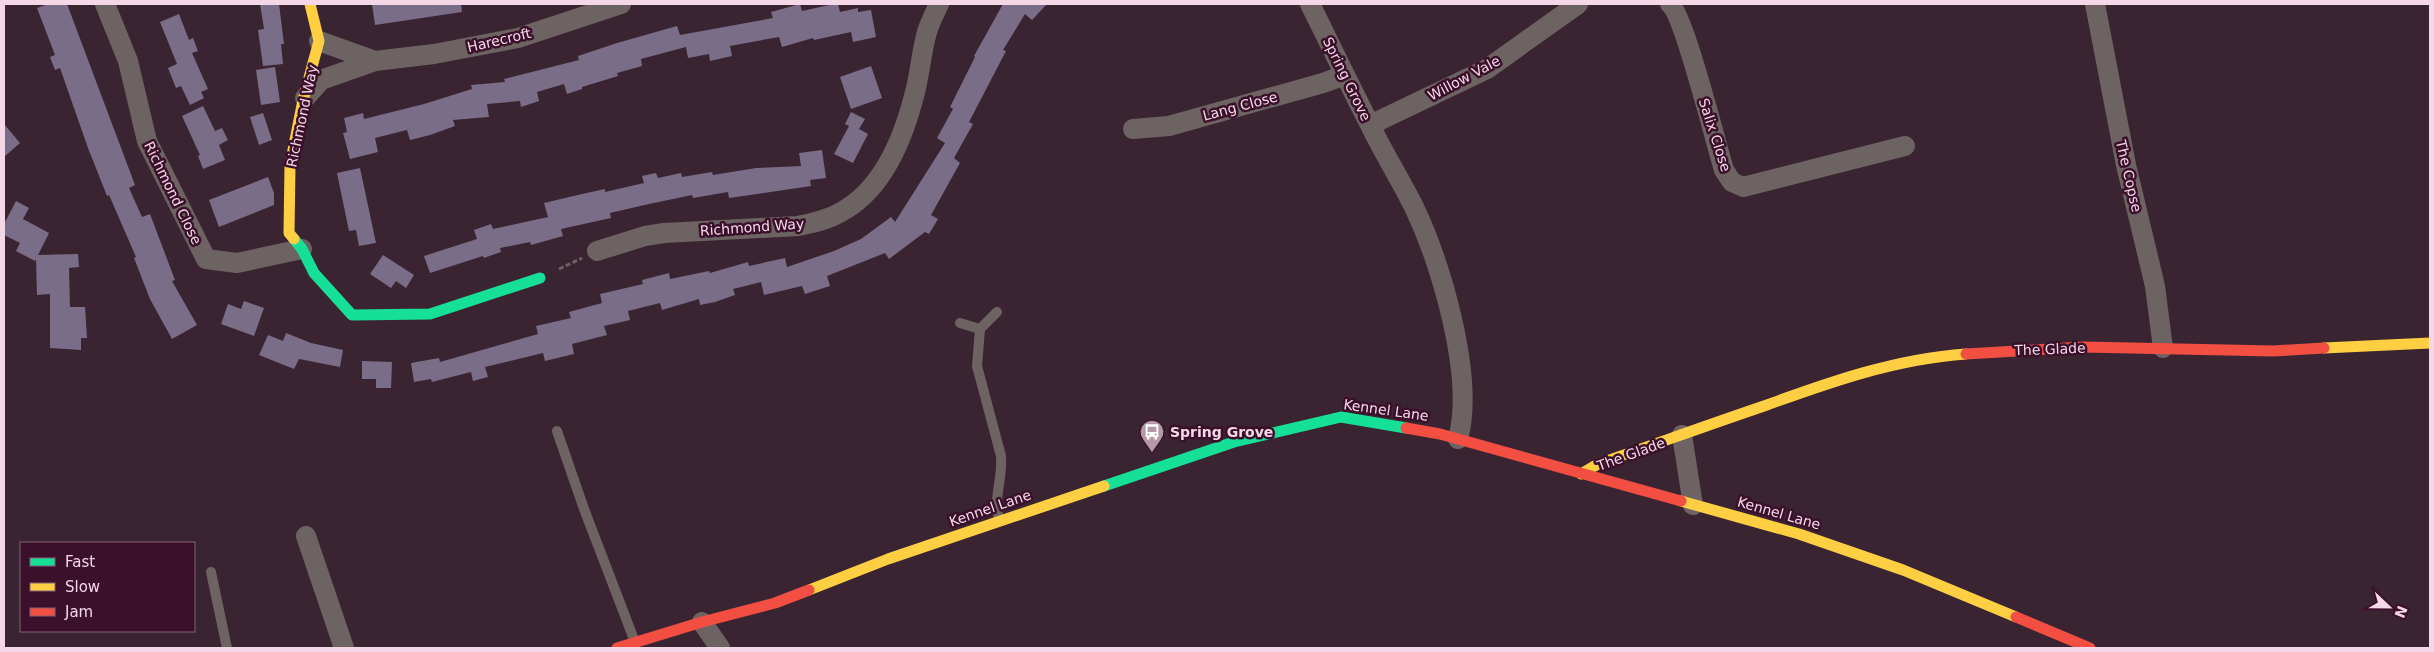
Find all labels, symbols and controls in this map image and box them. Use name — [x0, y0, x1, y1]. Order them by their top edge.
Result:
street label: Harecroft — [466, 25, 533, 55]
street label: Spring Grove — [1320, 34, 1374, 124]
street label: Willow Vale — [1425, 52, 1503, 104]
street label: Richmond Way — [283, 63, 321, 169]
street label: Lang Close — [1201, 88, 1279, 124]
street label: Salix Close — [1696, 96, 1734, 174]
street label: The Copse — [2113, 137, 2145, 214]
street label: Richmond Close — [141, 139, 205, 247]
street label: Richmond Way — [699, 215, 805, 239]
street label: The Glade — [2013, 340, 2086, 358]
street label: Kennel Lane — [1342, 396, 1430, 424]
bus stop icon: Spring Grove — [1139, 419, 1165, 453]
place label: Spring Grove — [1170, 424, 1273, 440]
street label: The Glade — [1594, 434, 1667, 474]
street label: Kennel Lane — [947, 486, 1033, 530]
street label: Kennel Lane — [1736, 494, 1822, 532]
legend — [20, 542, 195, 632]
text: Fast — [65, 553, 95, 571]
text: Slow — [65, 578, 100, 596]
north arrow — [2364, 582, 2414, 632]
text: Jam — [64, 603, 93, 621]
text: N — [2391, 603, 2411, 620]

